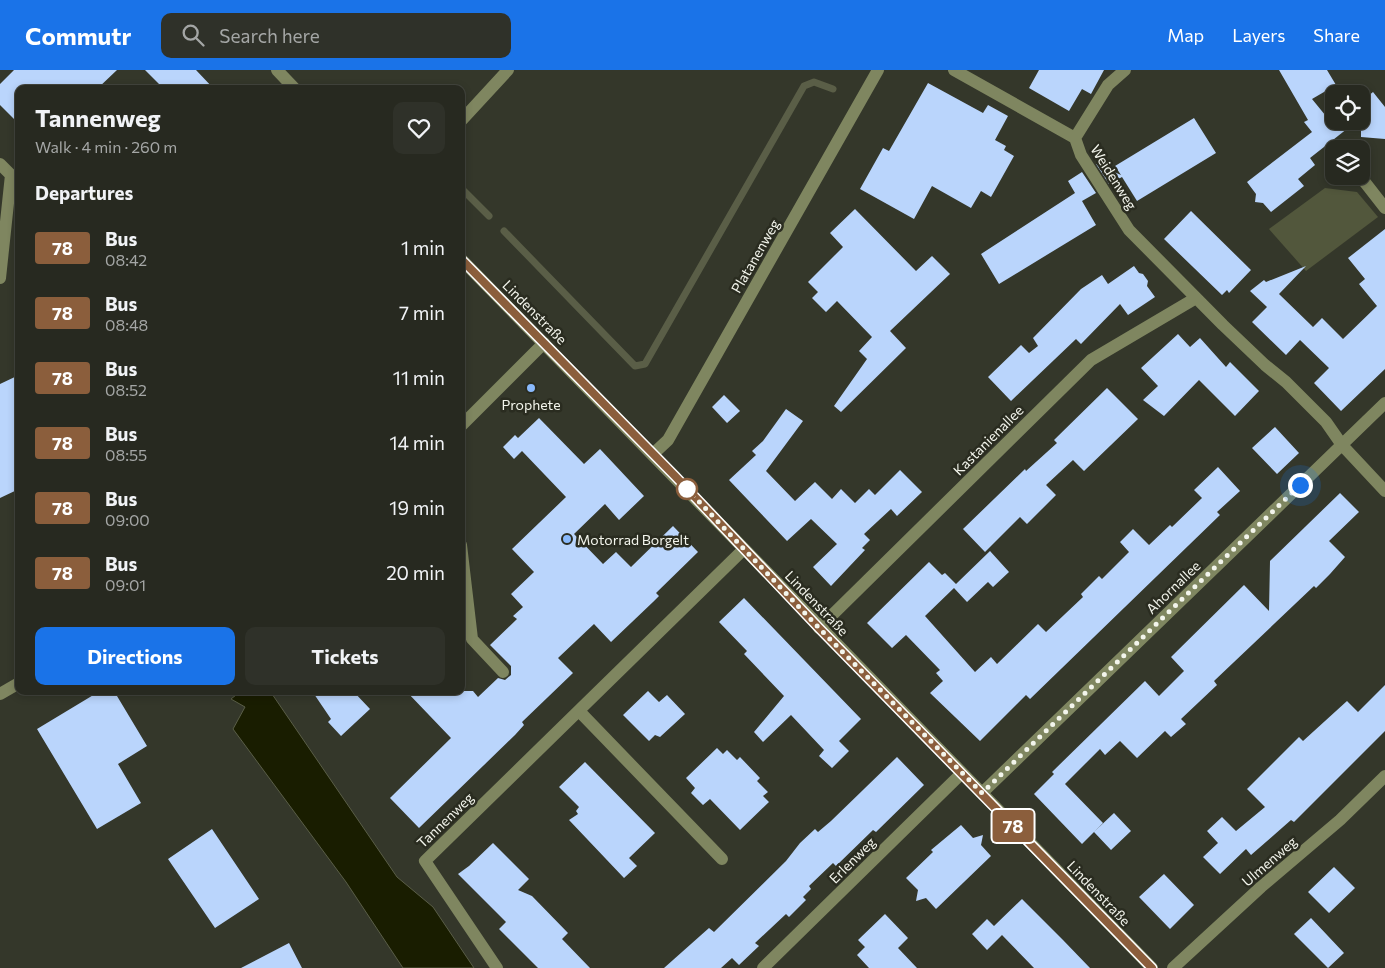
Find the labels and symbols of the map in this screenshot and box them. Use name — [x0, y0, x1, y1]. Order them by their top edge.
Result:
street label: Weidenweg — [1087, 141, 1141, 213]
street label: Platanenweg — [727, 216, 783, 296]
street label: Lindenstraße — [499, 276, 571, 348]
marker: Prophete — [525, 382, 537, 394]
place label: Prophete — [501, 396, 561, 413]
street label: Kastanienallee — [949, 401, 1027, 479]
your location — [1288, 473, 1313, 498]
unlabelled marker — [676, 478, 698, 500]
place label: Motorrad Borgelt — [577, 531, 689, 548]
marker: Motorrad Borgelt — [561, 533, 573, 545]
street label: Ahornallee — [1142, 557, 1204, 617]
street label: Lindenstraße — [782, 567, 852, 639]
street label: Tannenweg — [413, 788, 477, 851]
line badge: 78 — [990, 810, 1036, 842]
street label: Ulmenweg — [1238, 832, 1300, 889]
street label: Erlenweg — [825, 833, 879, 887]
street label: Lindenstraße — [1064, 857, 1134, 929]

